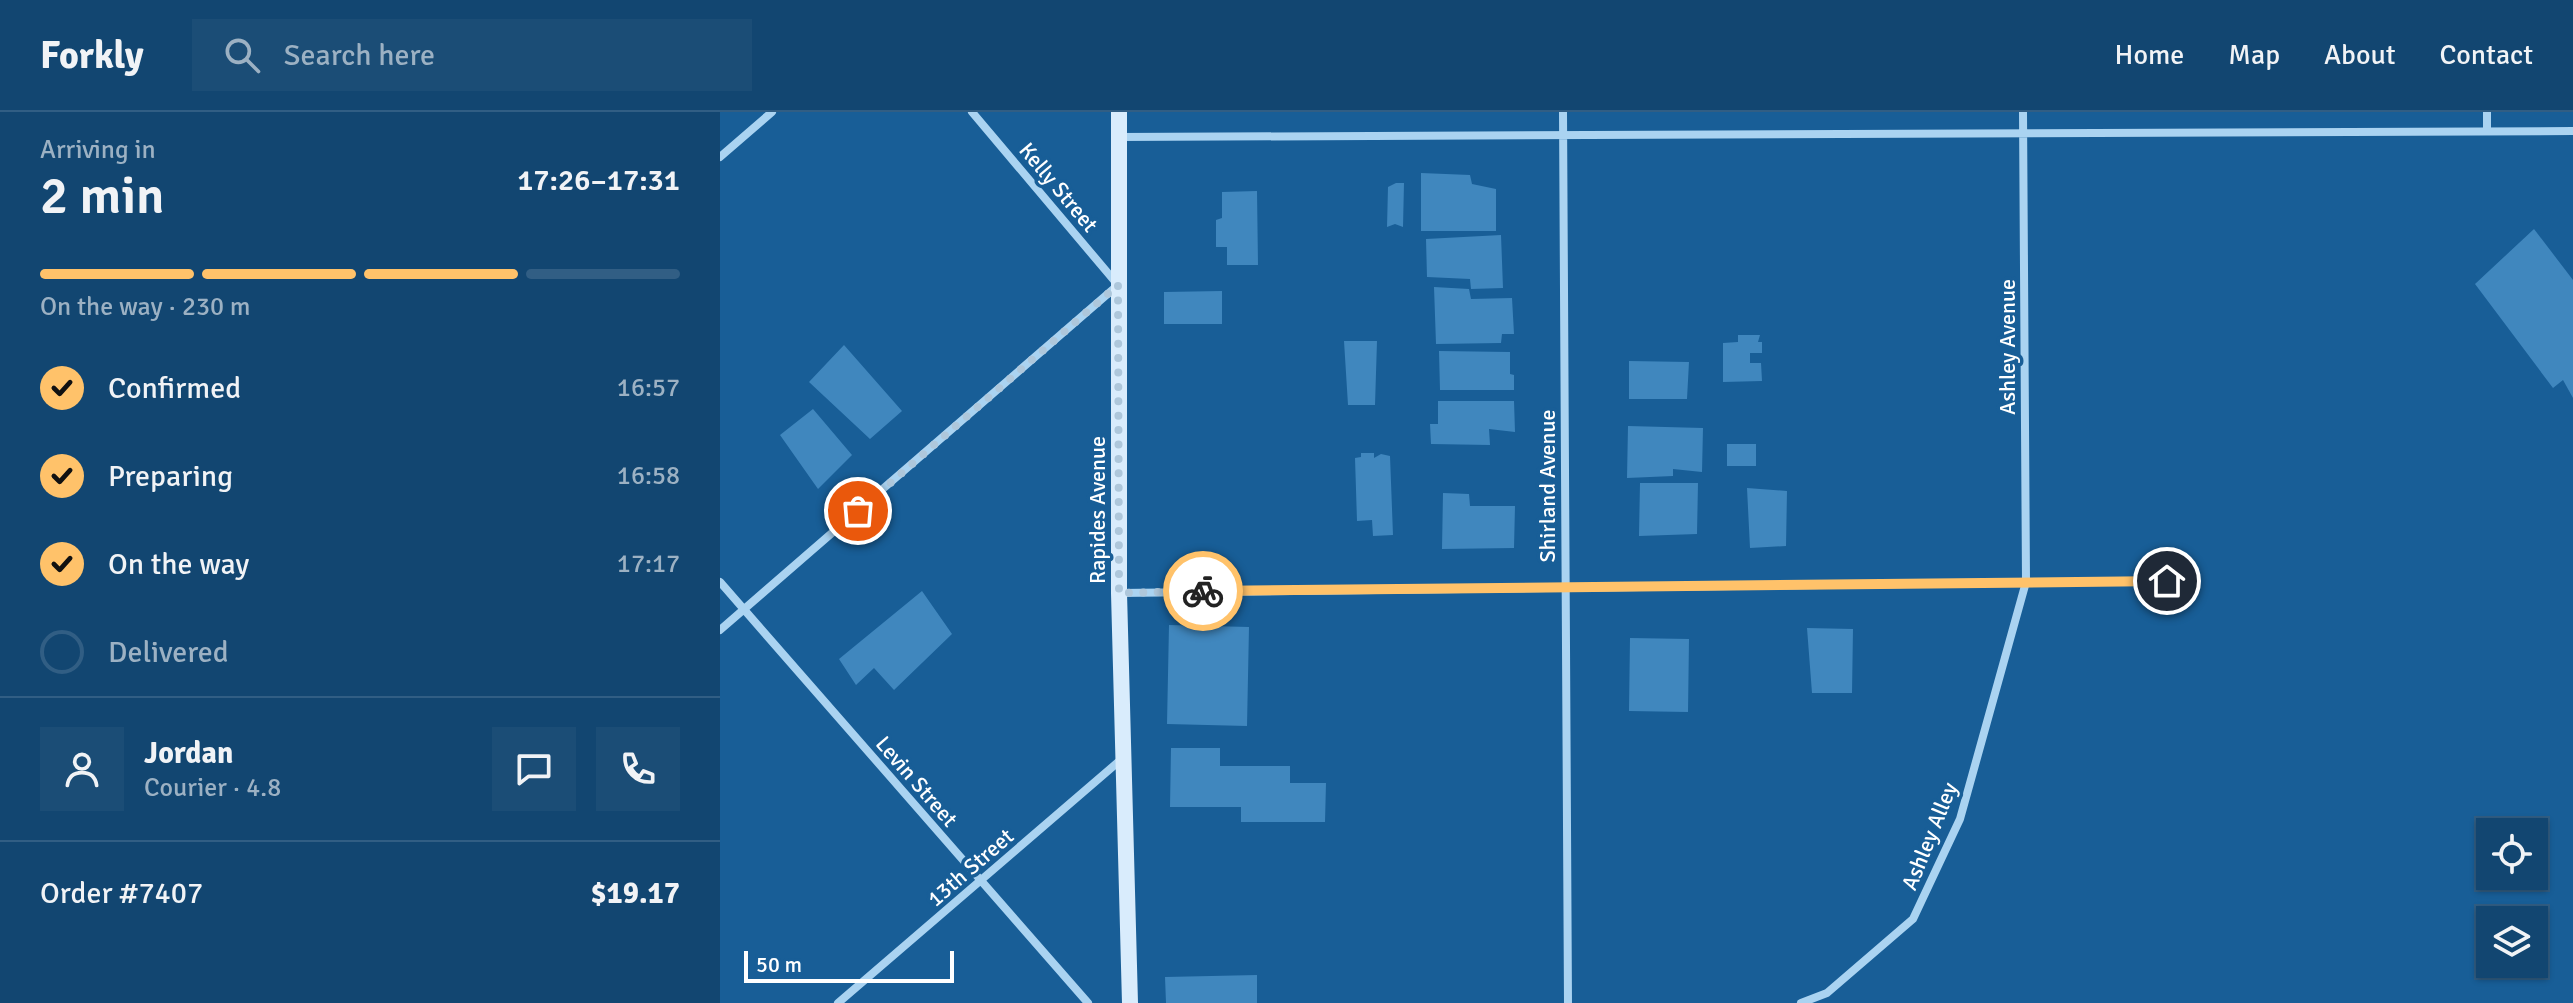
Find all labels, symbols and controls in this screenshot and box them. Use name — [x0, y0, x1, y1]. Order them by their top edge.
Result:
search box — [192, 19, 752, 91]
text: Forkly — [40, 32, 144, 79]
icon: search — [220, 33, 264, 77]
text: Search here — [284, 37, 435, 74]
text: Home — [2115, 38, 2184, 72]
text: Map — [2228, 38, 2280, 72]
text: About — [2324, 38, 2396, 72]
text: Contact — [2440, 38, 2533, 72]
text: Arriving in — [40, 134, 156, 166]
street label: Kelly Street — [1013, 137, 1104, 238]
text: 17:26–17:31 — [517, 162, 680, 199]
text: 2 min — [40, 164, 165, 228]
street label: Ashley Avenue — [1994, 279, 2021, 415]
text: On the way · 230 m — [40, 291, 250, 323]
icon: check — [40, 366, 84, 410]
text: Confirmed — [108, 370, 241, 407]
text: 16:57 — [617, 372, 680, 404]
street label: Shirland Avenue — [1534, 409, 1561, 563]
street label: Rapides Avenue — [1084, 436, 1111, 584]
icon: check — [40, 454, 84, 498]
text: Preparing — [108, 458, 233, 495]
text: 16:58 — [617, 460, 680, 492]
pin — [824, 477, 892, 545]
icon: bag — [836, 489, 880, 533]
icon: check — [40, 542, 84, 586]
text: On the way — [108, 546, 249, 583]
pin — [2133, 547, 2201, 615]
text: 17:17 — [617, 548, 680, 580]
courier — [1163, 551, 1243, 631]
icon: home — [2145, 559, 2189, 603]
icon: bike — [1181, 569, 1225, 613]
text: Delivered — [108, 634, 229, 671]
button: person — [40, 727, 124, 811]
button: chat — [492, 727, 576, 811]
button: phone — [596, 727, 680, 811]
street label: Levin Street — [870, 730, 964, 832]
text: Jordan — [144, 735, 233, 772]
text: Courier · 4.8 — [144, 772, 281, 804]
street label: Ashley Alley — [1896, 778, 1964, 894]
map controls — [2476, 818, 2548, 978]
button: locate — [2476, 818, 2548, 890]
street label: 13th Street — [922, 822, 1019, 912]
text: Order #7407 — [40, 875, 203, 912]
text: $19.17 — [590, 875, 680, 912]
button: layers — [2476, 906, 2548, 978]
scale bar — [744, 947, 954, 983]
text: 50 m — [756, 951, 802, 978]

